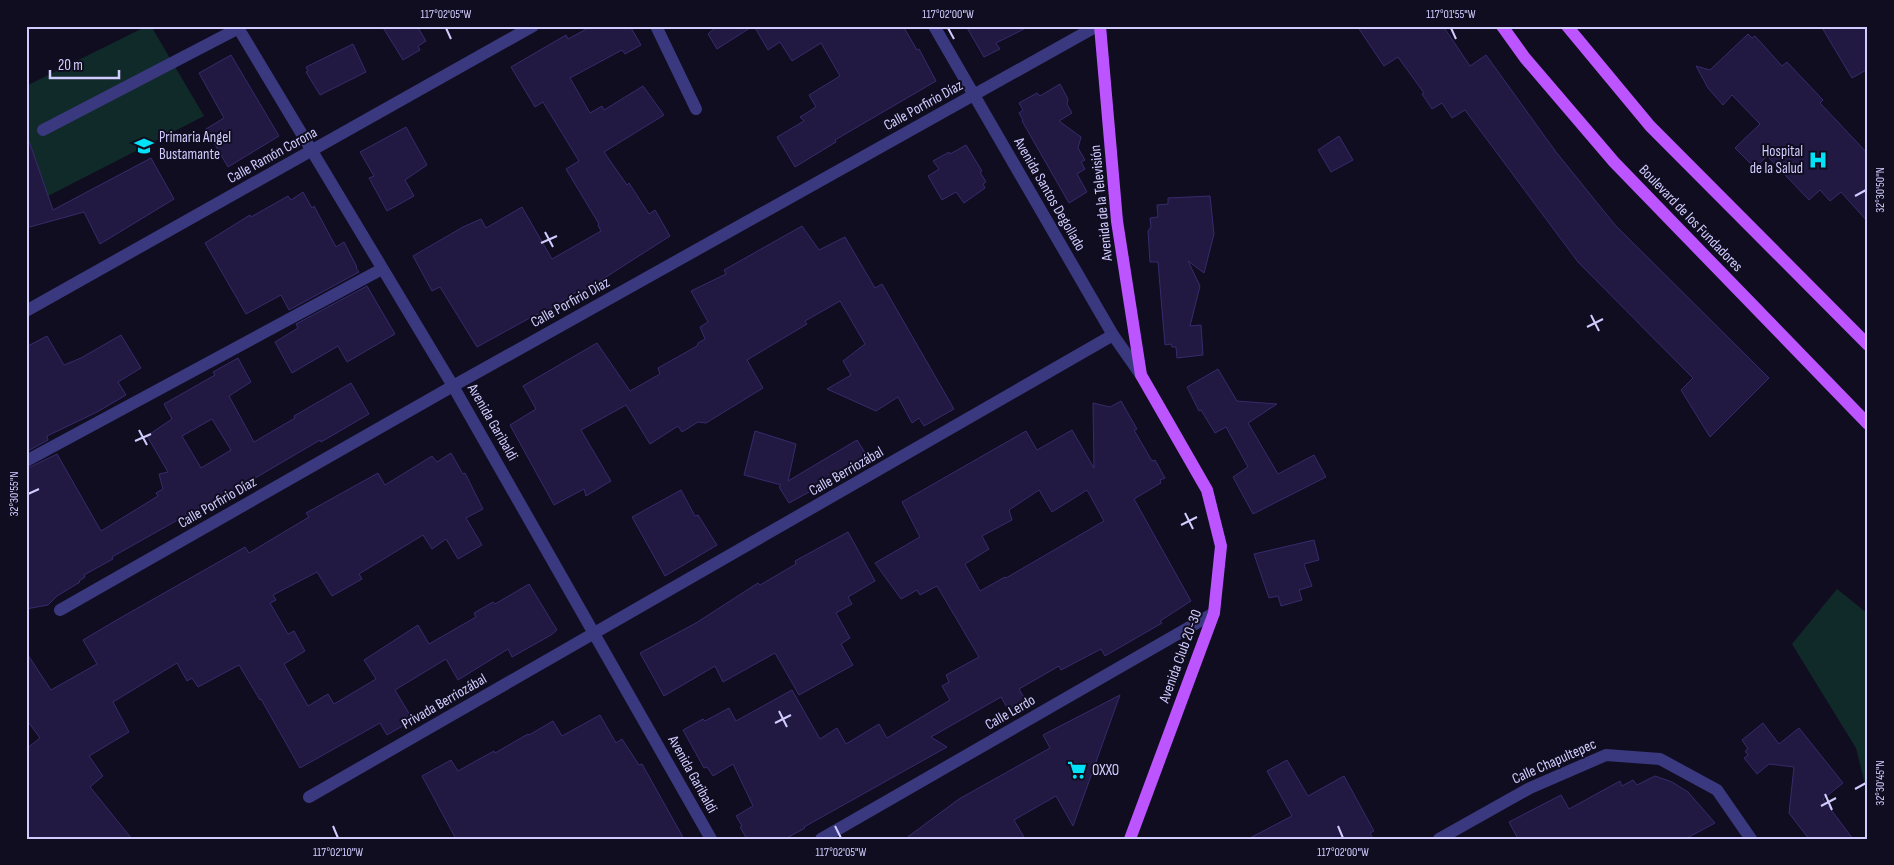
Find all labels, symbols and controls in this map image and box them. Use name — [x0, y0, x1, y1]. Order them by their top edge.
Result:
text: 117°02'05"W — [421, 7, 472, 22]
text: 117°02'00"W — [922, 7, 974, 22]
text: 117°01'55"W — [1426, 7, 1476, 22]
scale bar — [50, 48, 119, 80]
text: 20 m — [58, 56, 83, 75]
street label: Calle Porfirio Díaz — [880, 76, 967, 135]
street label: Calle Ramón Corona — [224, 123, 321, 188]
place label: Primaria Angel Bustamante — [159, 128, 231, 164]
street label: Avenida Santos Degollado — [1009, 133, 1090, 254]
school or university icon: Primaria Angel Bustamante — [133, 135, 155, 157]
place label: Hospital de la Salud — [1750, 142, 1803, 178]
street label: Avenida de la Televisión — [1086, 144, 1117, 263]
hospital icon: Hospital de la Salud — [1807, 149, 1829, 171]
street label: Boulevard de los Fundadores — [1635, 161, 1747, 276]
text: 32°30'50"N — [1873, 167, 1888, 213]
street label: Calle Porfirio Díaz — [527, 273, 614, 332]
street label: Avenida Garibaldi — [462, 380, 522, 464]
street label: Calle Berriozábal — [806, 442, 887, 500]
text: 32°30'55"N — [7, 471, 22, 517]
street label: Calle Porfirio Díaz — [175, 472, 260, 533]
street label: Avenida Club 20-30 — [1154, 607, 1206, 706]
street label: Privada Berriozábal — [398, 669, 490, 733]
street label: Calle Lerdo — [982, 691, 1039, 734]
street label: Avenida Garibaldi — [663, 731, 722, 816]
street label: Calle Chapultepec — [1509, 734, 1599, 788]
supermarket icon: OXXO — [1066, 759, 1088, 781]
text: 32°30'45"N — [1873, 760, 1888, 806]
place label: OXXO — [1092, 761, 1119, 780]
text: 117°02'10"W — [313, 845, 363, 860]
text: 117°02'05"W — [816, 845, 867, 860]
text: 117°02'00"W — [1317, 845, 1369, 860]

